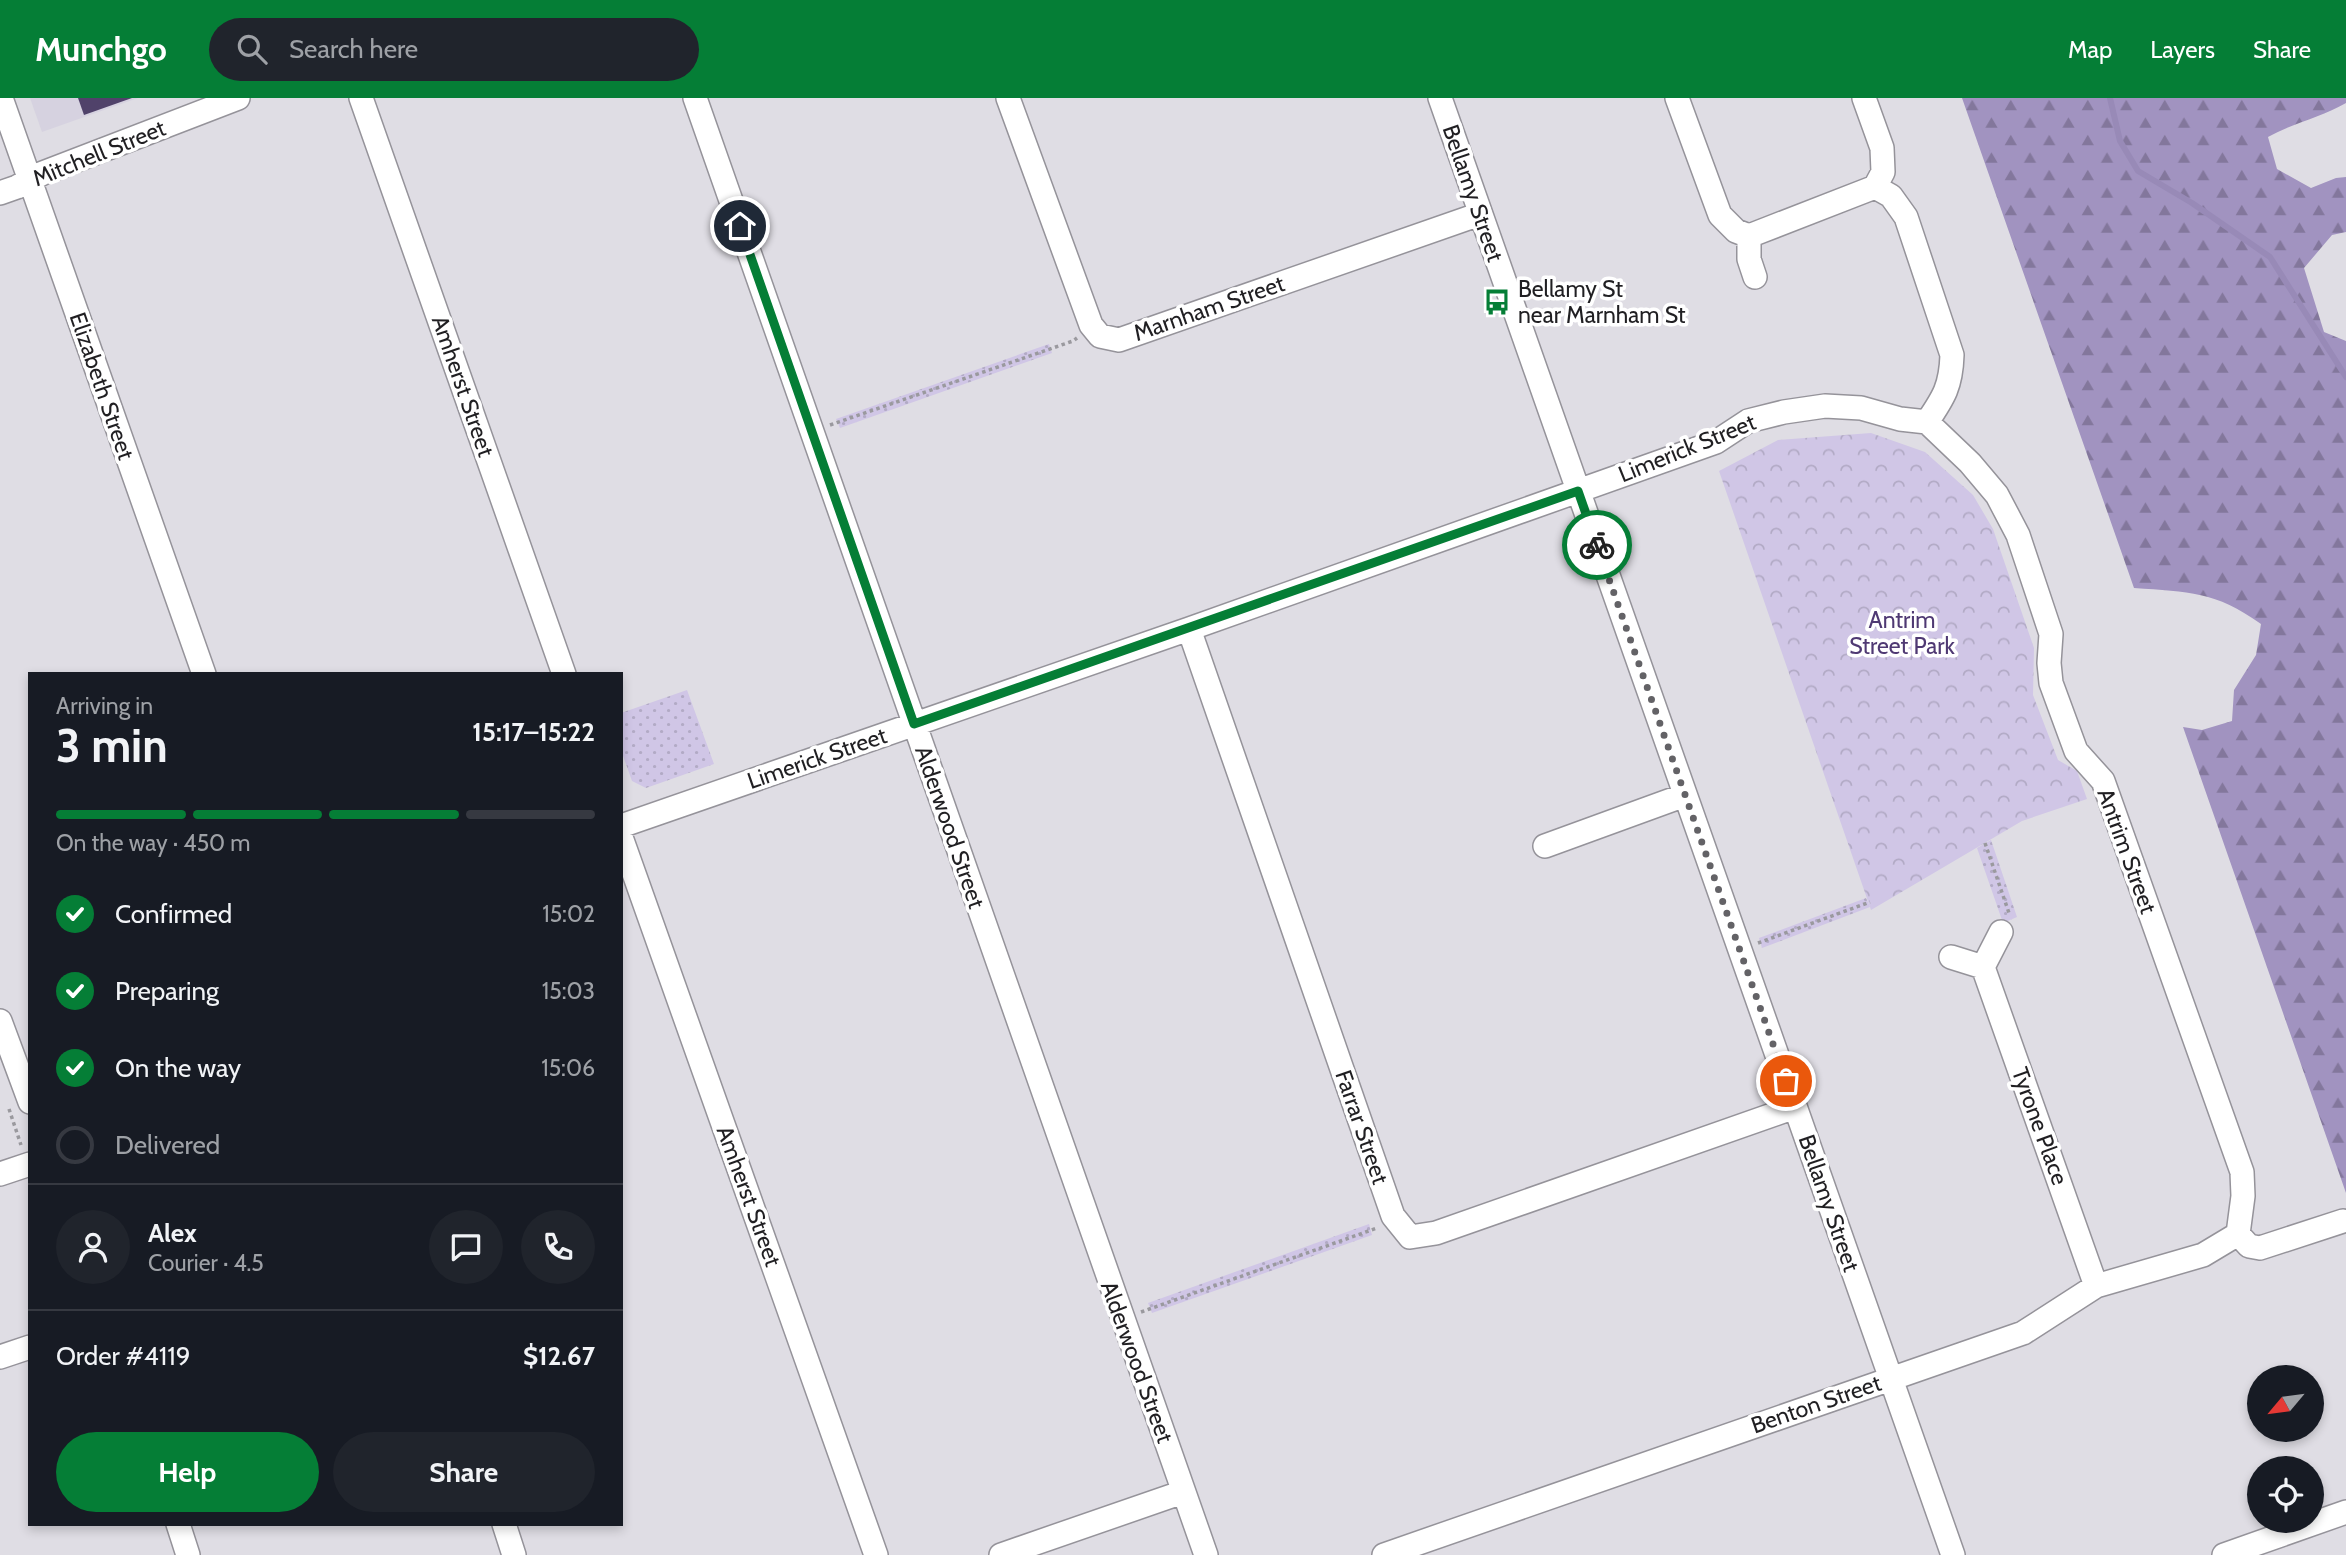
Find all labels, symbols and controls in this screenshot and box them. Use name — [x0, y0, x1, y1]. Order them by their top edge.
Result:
search box — [209, 18, 699, 81]
text: Munchgo — [35, 29, 167, 69]
icon: search — [233, 30, 271, 68]
text: Search here — [289, 33, 418, 65]
text: Map — [2068, 35, 2112, 64]
text: Layers — [2150, 35, 2215, 64]
text: Share — [2253, 35, 2311, 64]
street label: Mitchell Street — [28, 114, 170, 192]
street label: Bellamy Street — [1436, 121, 1510, 265]
pin — [710, 196, 770, 256]
icon: home — [721, 207, 759, 245]
street label: Marnham Street — [1130, 269, 1288, 347]
place label: Bellamy St near Marnham St — [1518, 275, 1686, 329]
bus stop icon: Bellamy St near Marnham St — [1482, 287, 1512, 317]
street label: Elizabeth Street — [64, 309, 140, 464]
street label: Amherst Street — [426, 312, 500, 460]
street label: Limerick Street — [1614, 408, 1760, 488]
courier — [1562, 510, 1632, 580]
icon: bike — [1578, 526, 1616, 564]
park label: Antrim Street Park — [1849, 606, 1956, 660]
text: Arriving in — [56, 692, 153, 720]
text: 15:17–15:22 — [472, 716, 595, 748]
text: 3 min — [56, 718, 168, 774]
street label: Limerick Street — [744, 721, 891, 795]
street label: Alderwood Street — [909, 742, 991, 912]
street label: Antrim Street — [2091, 785, 2163, 918]
text: On the way · 450 m — [56, 829, 251, 857]
icon: check — [56, 895, 94, 933]
text: Confirmed — [115, 898, 232, 930]
text: 15:02 — [542, 900, 595, 928]
icon: check — [56, 972, 94, 1010]
text: Preparing — [115, 975, 219, 1007]
text: 15:03 — [542, 977, 595, 1005]
icon: check — [56, 1049, 94, 1087]
pin — [1756, 1051, 1816, 1111]
text: On the way — [115, 1052, 241, 1084]
text: 15:06 — [541, 1054, 595, 1082]
icon: bag — [1767, 1062, 1805, 1100]
street label: Tyrone Place — [2006, 1063, 2074, 1189]
street label: Farrar Street — [1329, 1066, 1395, 1188]
street label: Amherst Street — [711, 1122, 787, 1270]
text: Delivered — [115, 1129, 220, 1161]
street label: Bellamy Street — [1792, 1131, 1866, 1275]
button: person — [56, 1210, 130, 1284]
button: chat — [429, 1210, 503, 1284]
button: phone — [521, 1210, 595, 1284]
text: Alex — [148, 1217, 197, 1249]
text: Courier · 4.5 — [148, 1249, 264, 1277]
street label: Alderwood Street — [1095, 1277, 1179, 1447]
text: Order #4119 — [56, 1340, 191, 1372]
text: $12.67 — [523, 1340, 595, 1372]
north arrow — [2247, 1365, 2324, 1442]
map controls — [2247, 1365, 2324, 1533]
street label: Benton Street — [1747, 1369, 1885, 1439]
button: Help — [56, 1432, 319, 1512]
button: Share — [333, 1432, 595, 1512]
button: locate — [2247, 1456, 2324, 1533]

